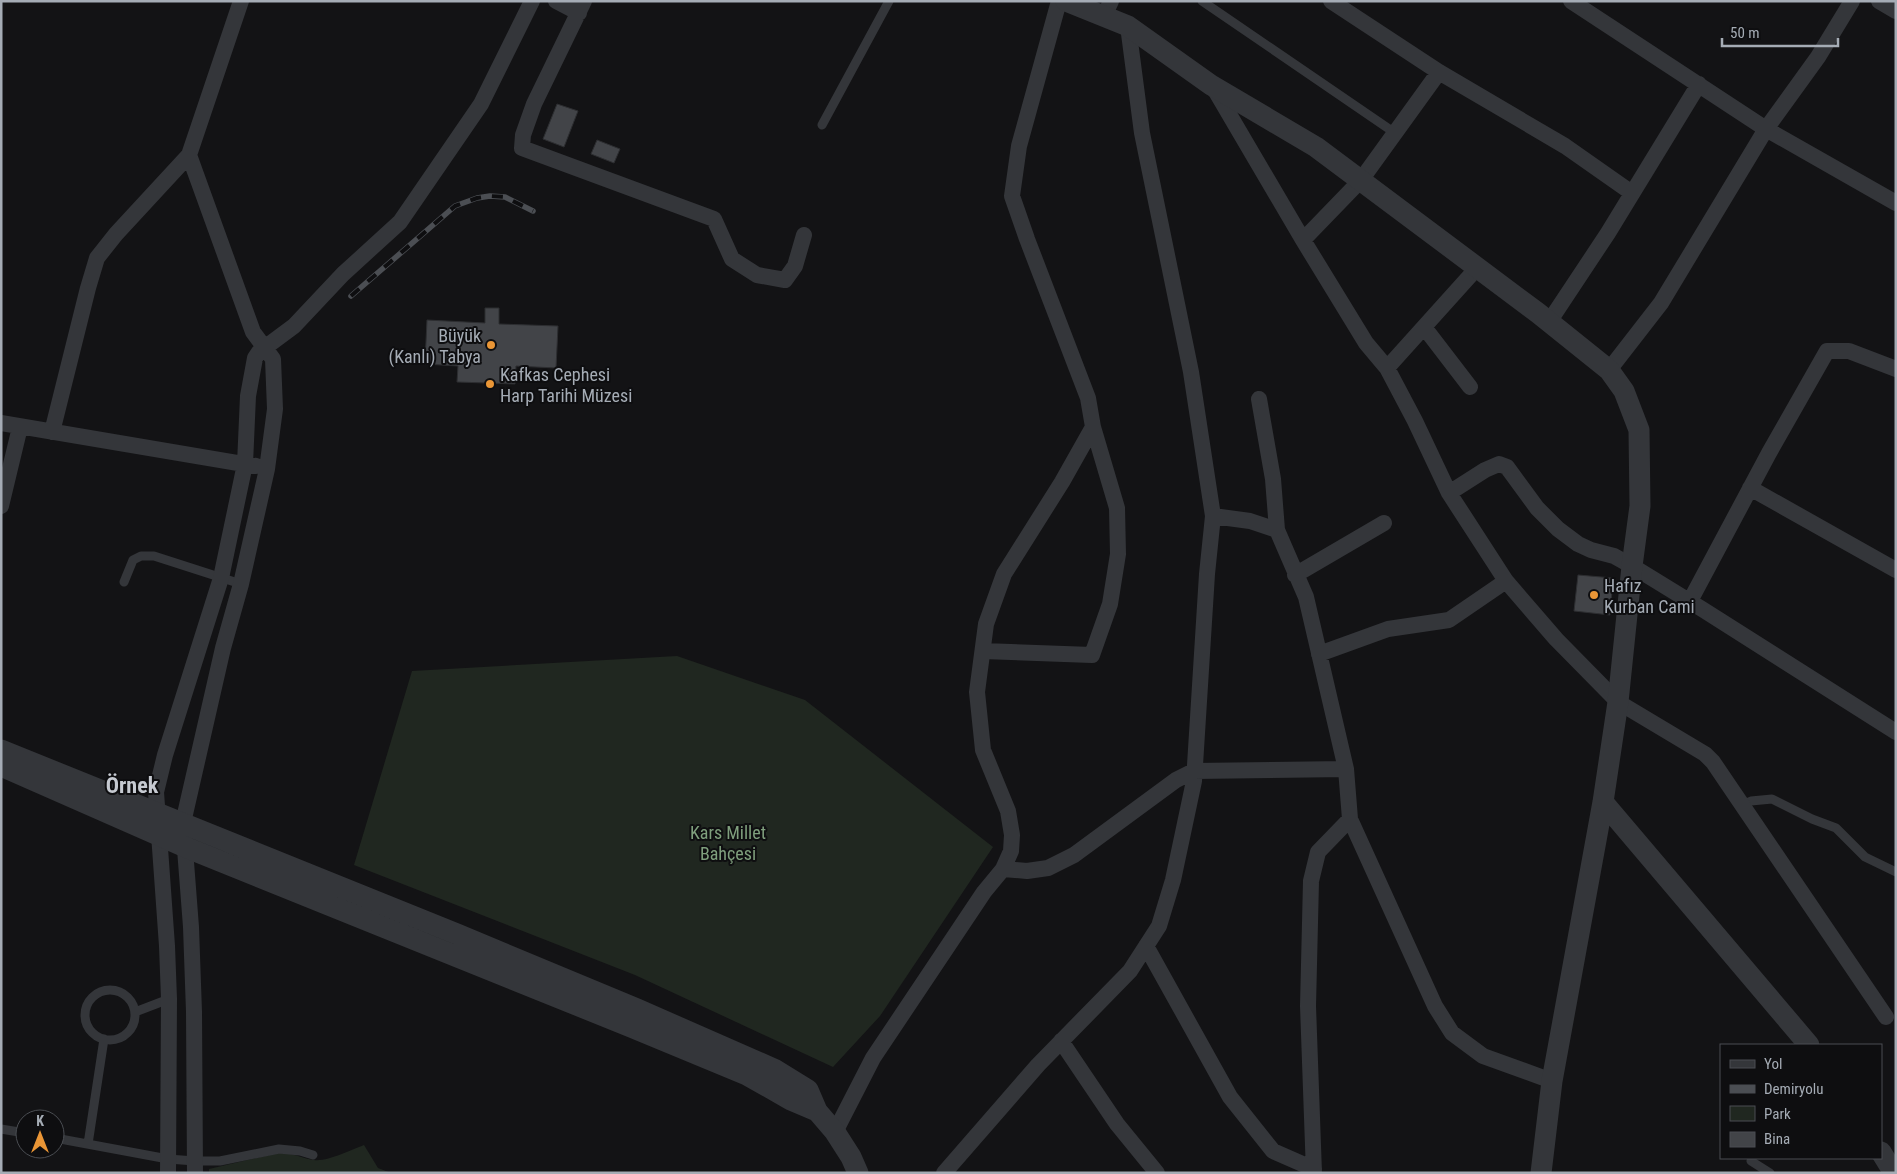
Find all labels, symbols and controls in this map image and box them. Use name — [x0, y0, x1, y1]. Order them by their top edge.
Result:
scale bar — [1722, 15, 1838, 47]
text: 50 m — [1730, 24, 1760, 42]
place label: Büyük (Kanlı) Tabya — [389, 325, 481, 368]
marker: Büyük (Kanlı) Tabya — [485, 339, 497, 351]
place label: Kafkas Cephesi Harp Tarihi Müzesi — [500, 364, 632, 406]
marker: Kafkas Cephesi Harp Tarihi Müzesi — [484, 378, 496, 390]
place label: Hafız Kurban Cami — [1604, 575, 1695, 617]
marker: Hafız Kurban Cami — [1588, 589, 1600, 601]
district label: Örnek — [106, 773, 159, 798]
park label: Kars Millet Bahçesi — [690, 822, 766, 864]
legend — [1720, 1044, 1882, 1159]
text: Yol — [1764, 1055, 1782, 1073]
text: Demiryolu — [1764, 1080, 1823, 1098]
text: Park — [1764, 1105, 1791, 1123]
north arrow — [15, 1109, 65, 1159]
text: K — [36, 1113, 44, 1129]
text: Bina — [1764, 1130, 1790, 1148]

